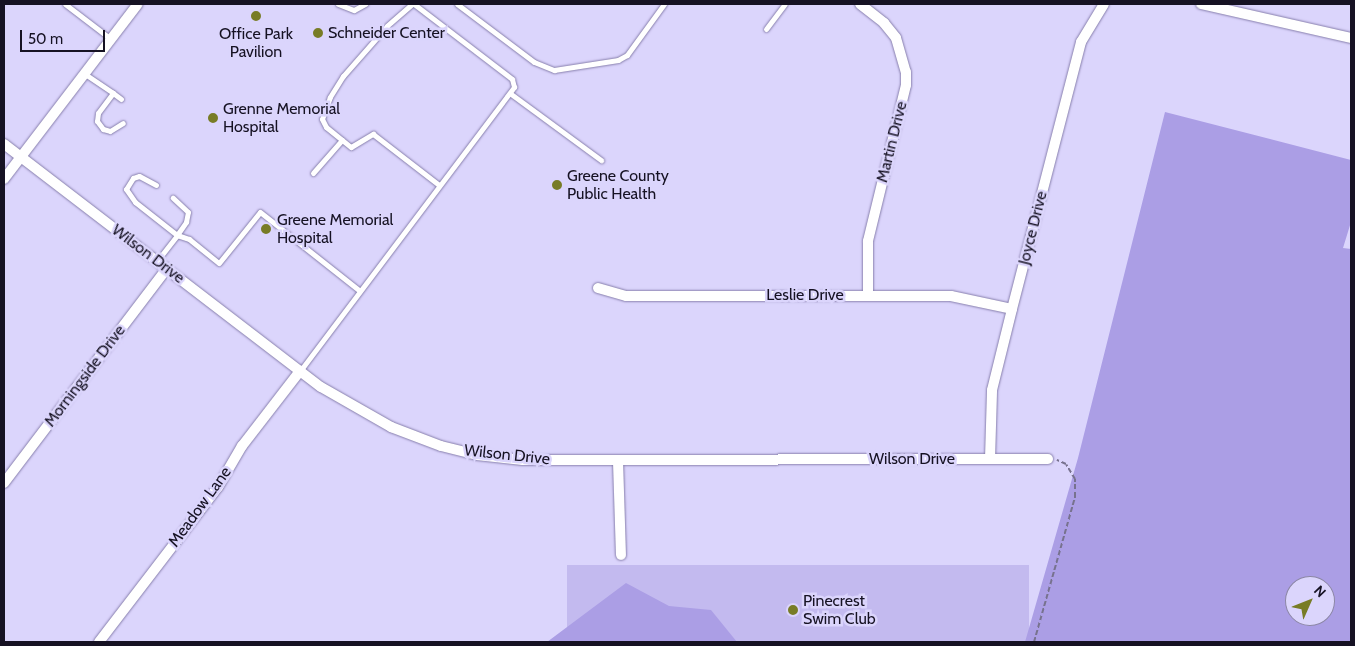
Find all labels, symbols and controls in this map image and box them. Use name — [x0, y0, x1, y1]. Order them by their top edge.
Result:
marker: Office Park Pavilion — [250, 10, 262, 22]
scale bar — [22, 20, 108, 52]
place label: Schneider Center — [328, 23, 445, 43]
place label: Office Park Pavilion — [219, 24, 293, 62]
marker: Schneider Center — [312, 27, 324, 39]
text: 50 m — [28, 30, 63, 48]
place label: Grenne Memorial Hospital — [223, 99, 340, 137]
street label: Martin Drive — [873, 99, 911, 185]
marker: Grenne Memorial Hospital — [207, 112, 219, 124]
place label: Greene County Public Health — [567, 166, 669, 204]
marker: Greene County Public Health — [551, 179, 563, 191]
street label: Joyce Drive — [1015, 189, 1051, 267]
place label: Greene Memorial Hospital — [277, 210, 393, 248]
street label: Wilson Drive — [108, 220, 188, 288]
marker: Greene Memorial Hospital — [259, 222, 273, 236]
street label: Leslie Drive — [766, 285, 844, 305]
street label: Morningside Drive — [40, 321, 130, 431]
street label: Wilson Drive — [463, 441, 551, 469]
street label: Wilson Drive — [869, 449, 955, 469]
street label: Meadow Lane — [165, 463, 235, 551]
north arrow — [1285, 576, 1335, 626]
text: N — [1310, 581, 1330, 601]
place label: Pinecrest Swim Club — [803, 591, 876, 629]
marker: Pinecrest Swim Club — [787, 604, 799, 616]

